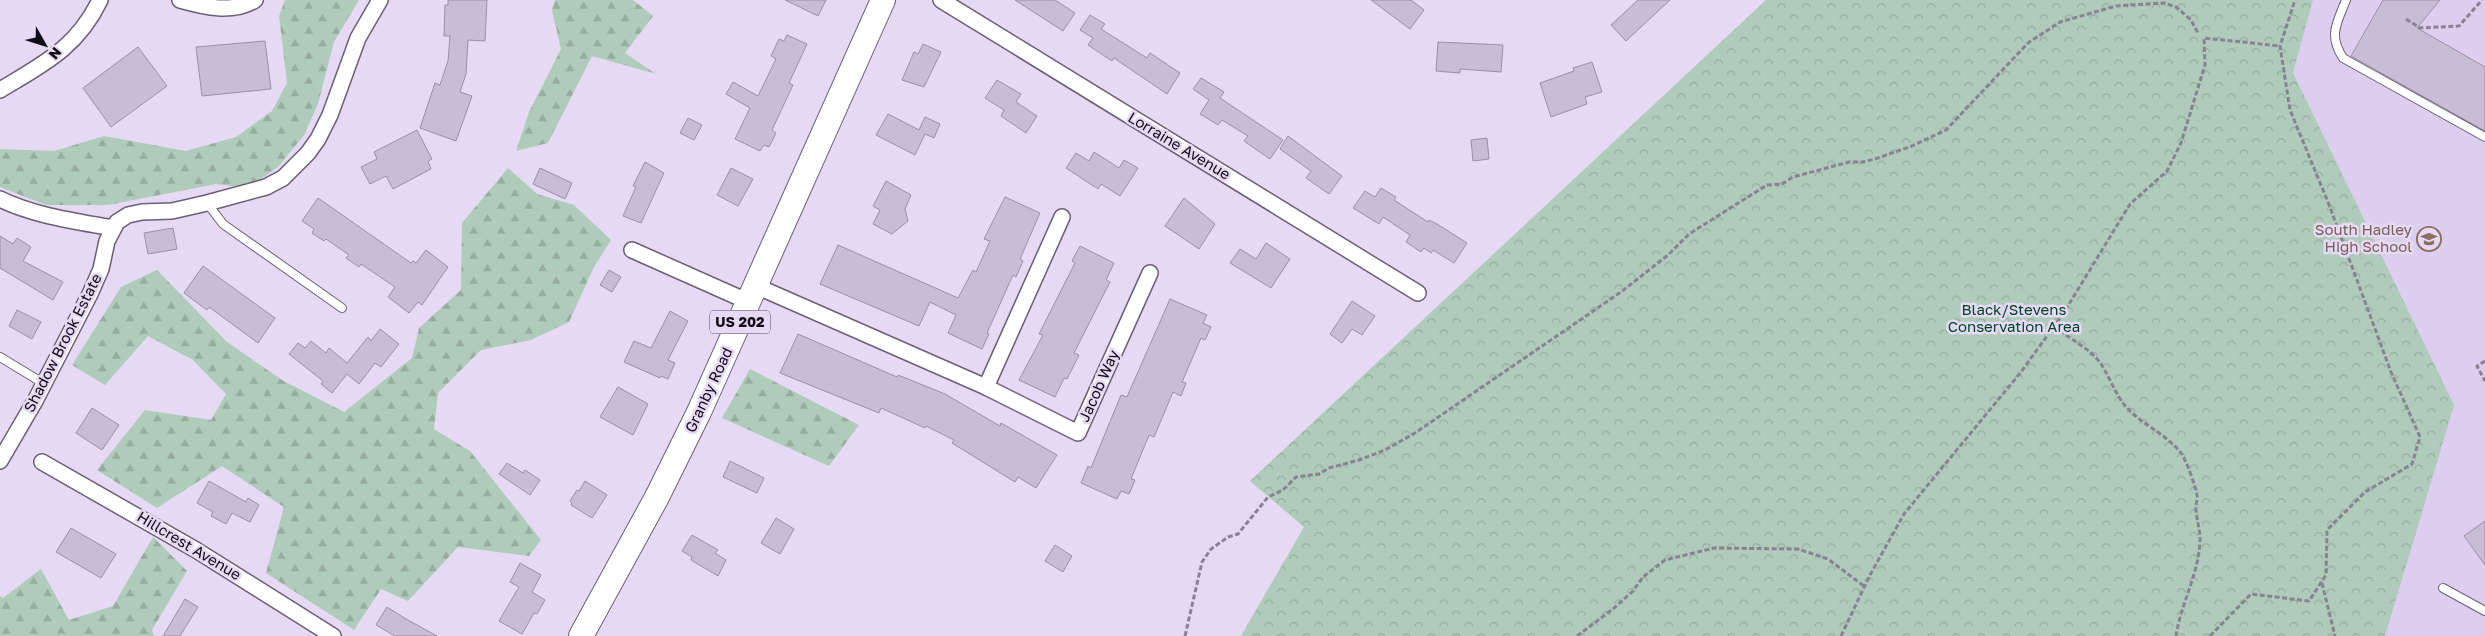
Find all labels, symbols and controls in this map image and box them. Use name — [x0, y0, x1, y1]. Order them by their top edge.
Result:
north arrow — [20, 20, 70, 70]
text: N — [46, 44, 65, 63]
street label: Lorraine Avenue — [1125, 108, 1234, 183]
place label: South Hadley High School — [2315, 220, 2413, 255]
school or university icon: South Hadley High School — [2416, 226, 2442, 252]
street label: Shadow Brook Estate — [19, 270, 105, 415]
park label: Black/Stevens Conservation Area — [1948, 300, 2080, 335]
road number: US 202 — [710, 311, 770, 334]
street label: Granby Road — [681, 344, 736, 435]
street label: Jacob Way — [1074, 346, 1122, 425]
street label: Hillcrest Avenue — [134, 507, 245, 583]

